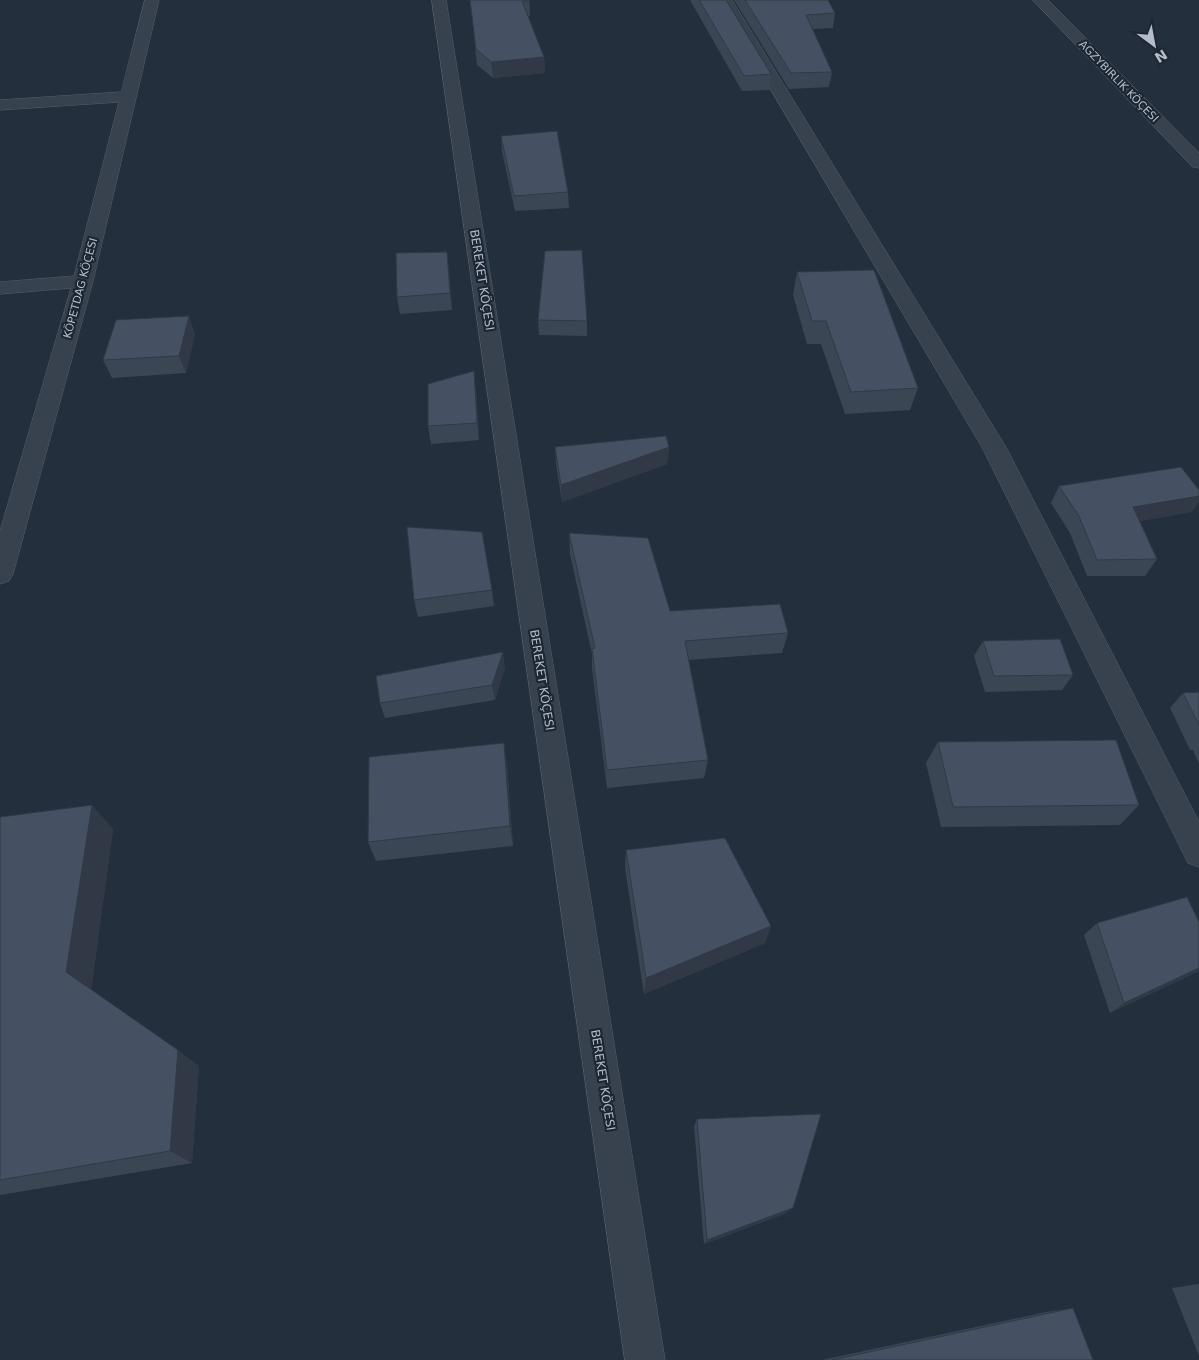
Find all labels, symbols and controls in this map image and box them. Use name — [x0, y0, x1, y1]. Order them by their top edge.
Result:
north arrow — [1129, 20, 1179, 70]
street label: AGZYBIRLIK KÖÇESI — [1076, 38, 1161, 125]
text: N — [1152, 46, 1170, 66]
street label: BEREKET KÖÇESI — [467, 228, 499, 332]
street label: KÖPETDAG KÖÇESI — [61, 237, 100, 340]
street label: BEREKET KÖÇESI — [527, 628, 559, 732]
street label: BEREKET KÖÇESI — [588, 1028, 620, 1132]

